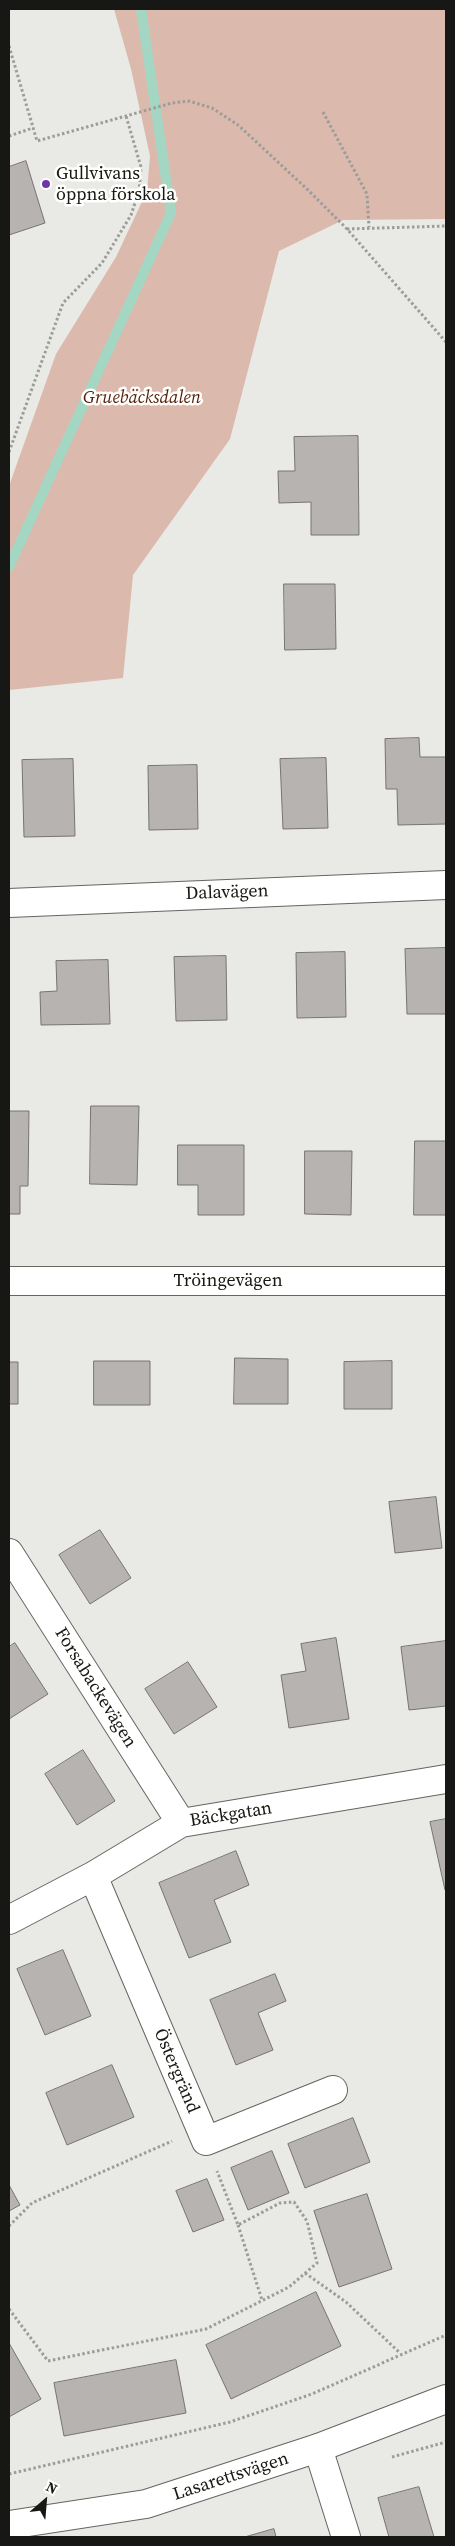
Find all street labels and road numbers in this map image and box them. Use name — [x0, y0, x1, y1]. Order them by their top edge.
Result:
street label: Dalavägen — [185, 881, 269, 905]
street label: Tröingevägen — [173, 1270, 283, 1292]
street label: Forsabackevägen — [49, 1624, 141, 1752]
street label: Bäckgatan — [188, 1798, 274, 1832]
street label: Östergränd — [148, 2025, 204, 2117]
street label: Lasarettsvägen — [171, 2448, 291, 2506]

